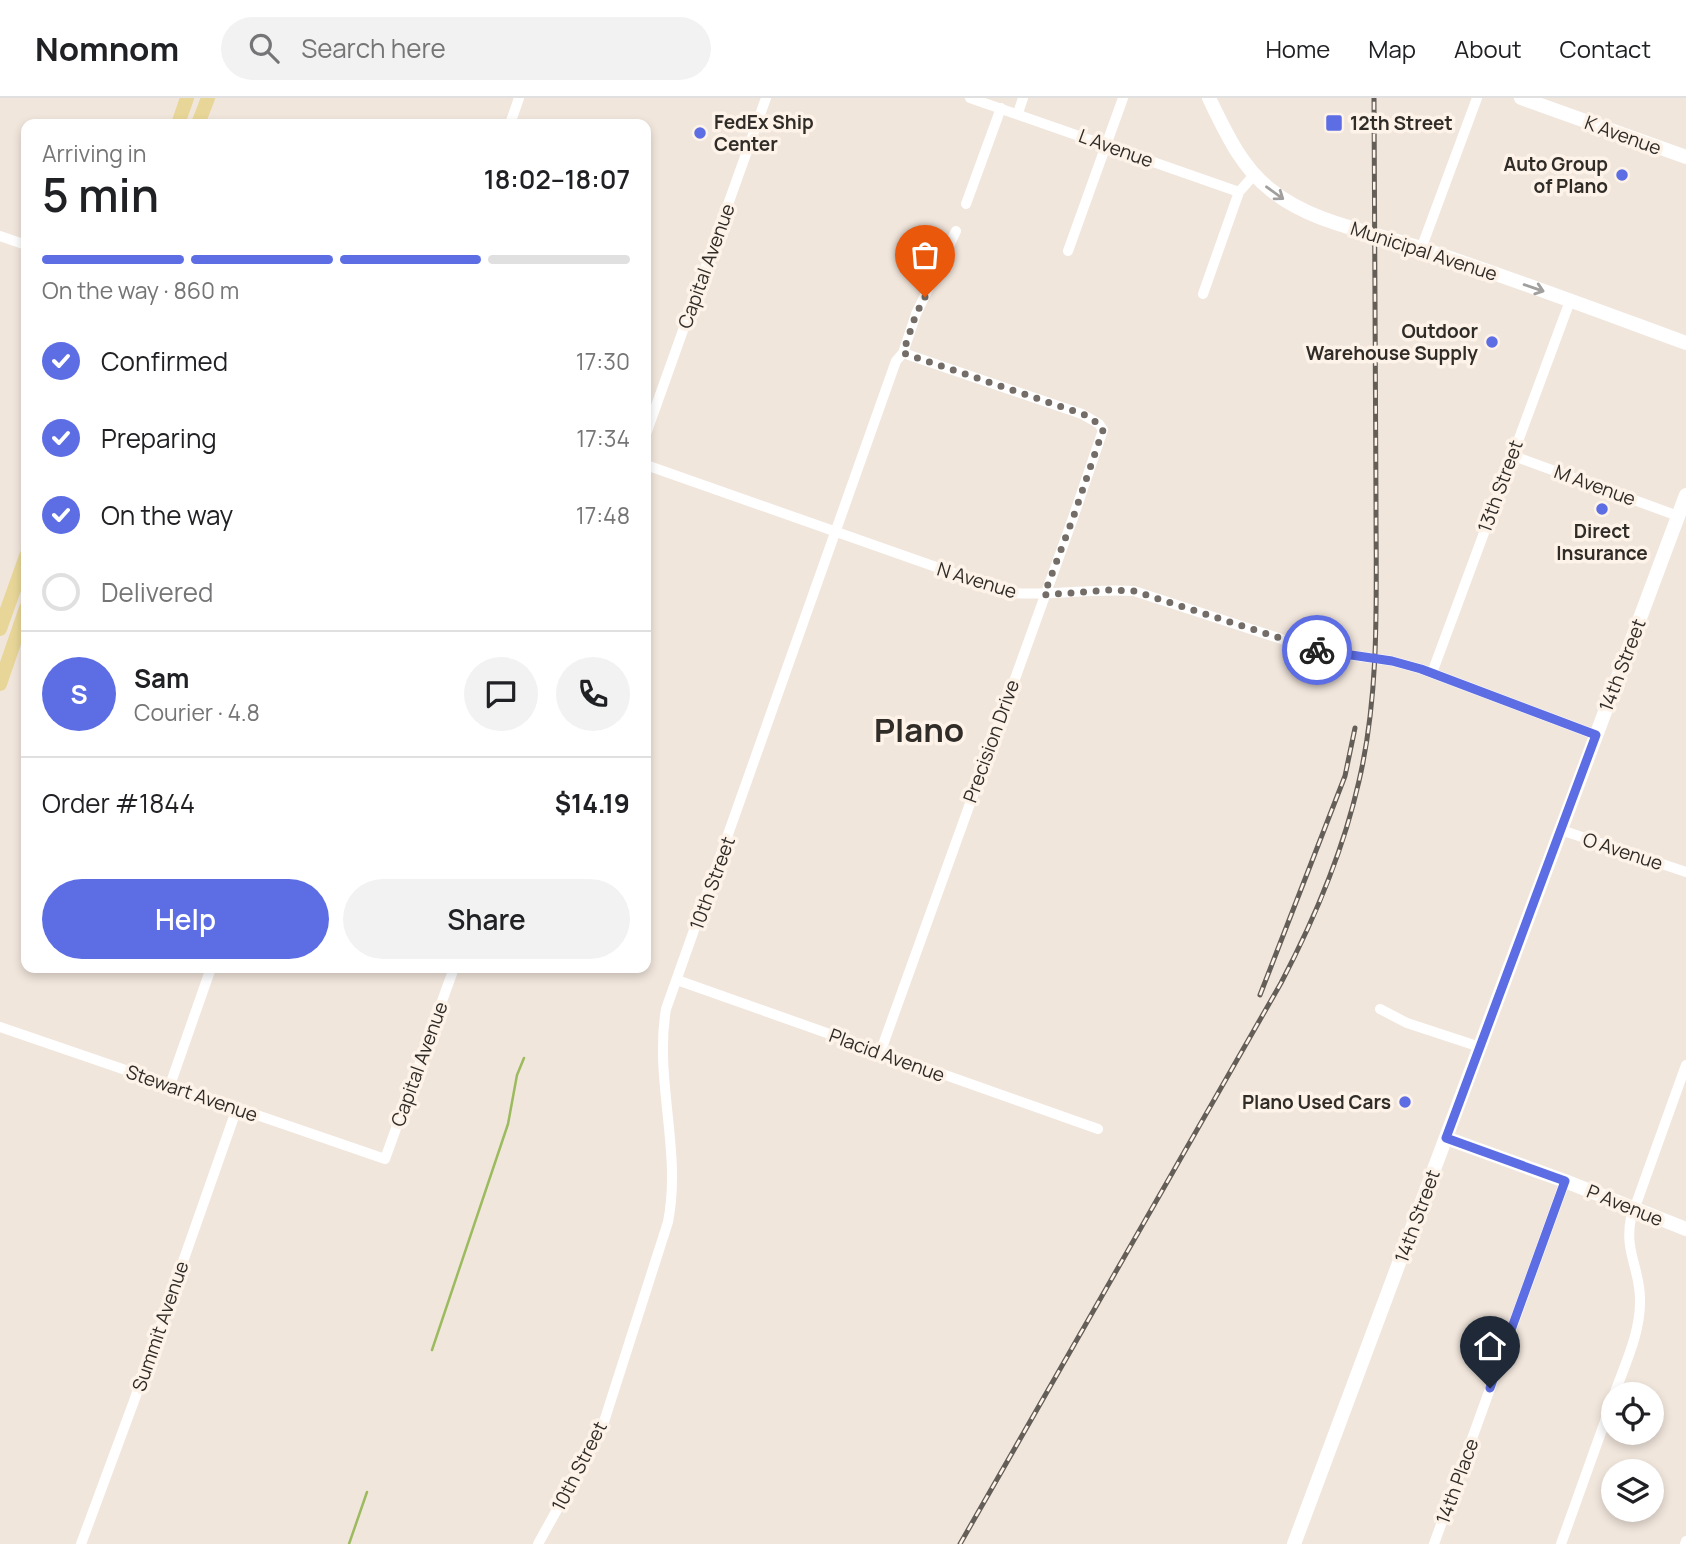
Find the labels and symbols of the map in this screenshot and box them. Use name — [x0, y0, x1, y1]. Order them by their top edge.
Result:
place label: FedEx Ship Center — [714, 109, 814, 157]
street label: K Avenue — [1581, 109, 1665, 161]
place label: 12th Street — [1350, 110, 1453, 136]
marker: 12th Street — [1324, 113, 1344, 133]
street label: L Avenue — [1075, 123, 1157, 173]
marker: FedEx Ship Center — [692, 125, 708, 141]
place label: Auto Group of Plano — [1503, 151, 1608, 199]
marker: Auto Group of Plano — [1614, 167, 1630, 183]
one-way arrow — [1265, 186, 1284, 200]
street label: Capital Avenue — [671, 200, 741, 332]
street label: Municipal Avenue — [1347, 215, 1501, 287]
pin — [895, 225, 955, 297]
one-way arrow — [1522, 283, 1544, 295]
place label: Outdoor Warehouse Supply — [1306, 318, 1478, 366]
marker: Outdoor Warehouse Supply — [1484, 334, 1500, 350]
street label: 13th Street — [1471, 436, 1529, 536]
street label: M Avenue — [1551, 458, 1639, 512]
marker: Direct Insurance — [1594, 501, 1610, 517]
place label: Direct Insurance — [1556, 518, 1648, 566]
street label: N Avenue — [934, 556, 1020, 604]
courier — [1282, 615, 1352, 685]
street label: 14th Street — [1592, 615, 1652, 715]
street label: Precision Drive — [957, 676, 1025, 806]
district label: Plano — [874, 707, 964, 752]
street label: O Avenue — [1580, 826, 1666, 876]
street label: 10th Street — [683, 833, 741, 933]
street label: Capital Avenue — [384, 998, 454, 1130]
street label: Placid Avenue — [826, 1022, 948, 1088]
street label: Stewart Avenue — [123, 1058, 261, 1128]
place label: Plano Used Cars — [1242, 1089, 1391, 1115]
marker: Plano Used Cars — [1397, 1094, 1413, 1110]
street label: 14th Street — [1388, 1166, 1446, 1266]
street label: P Avenue — [1583, 1178, 1667, 1232]
street label: Summit Avenue — [126, 1257, 194, 1395]
pin — [1460, 1316, 1520, 1388]
street label: 10th Street — [545, 1417, 613, 1515]
street label: 14th Place — [1430, 1435, 1484, 1527]

